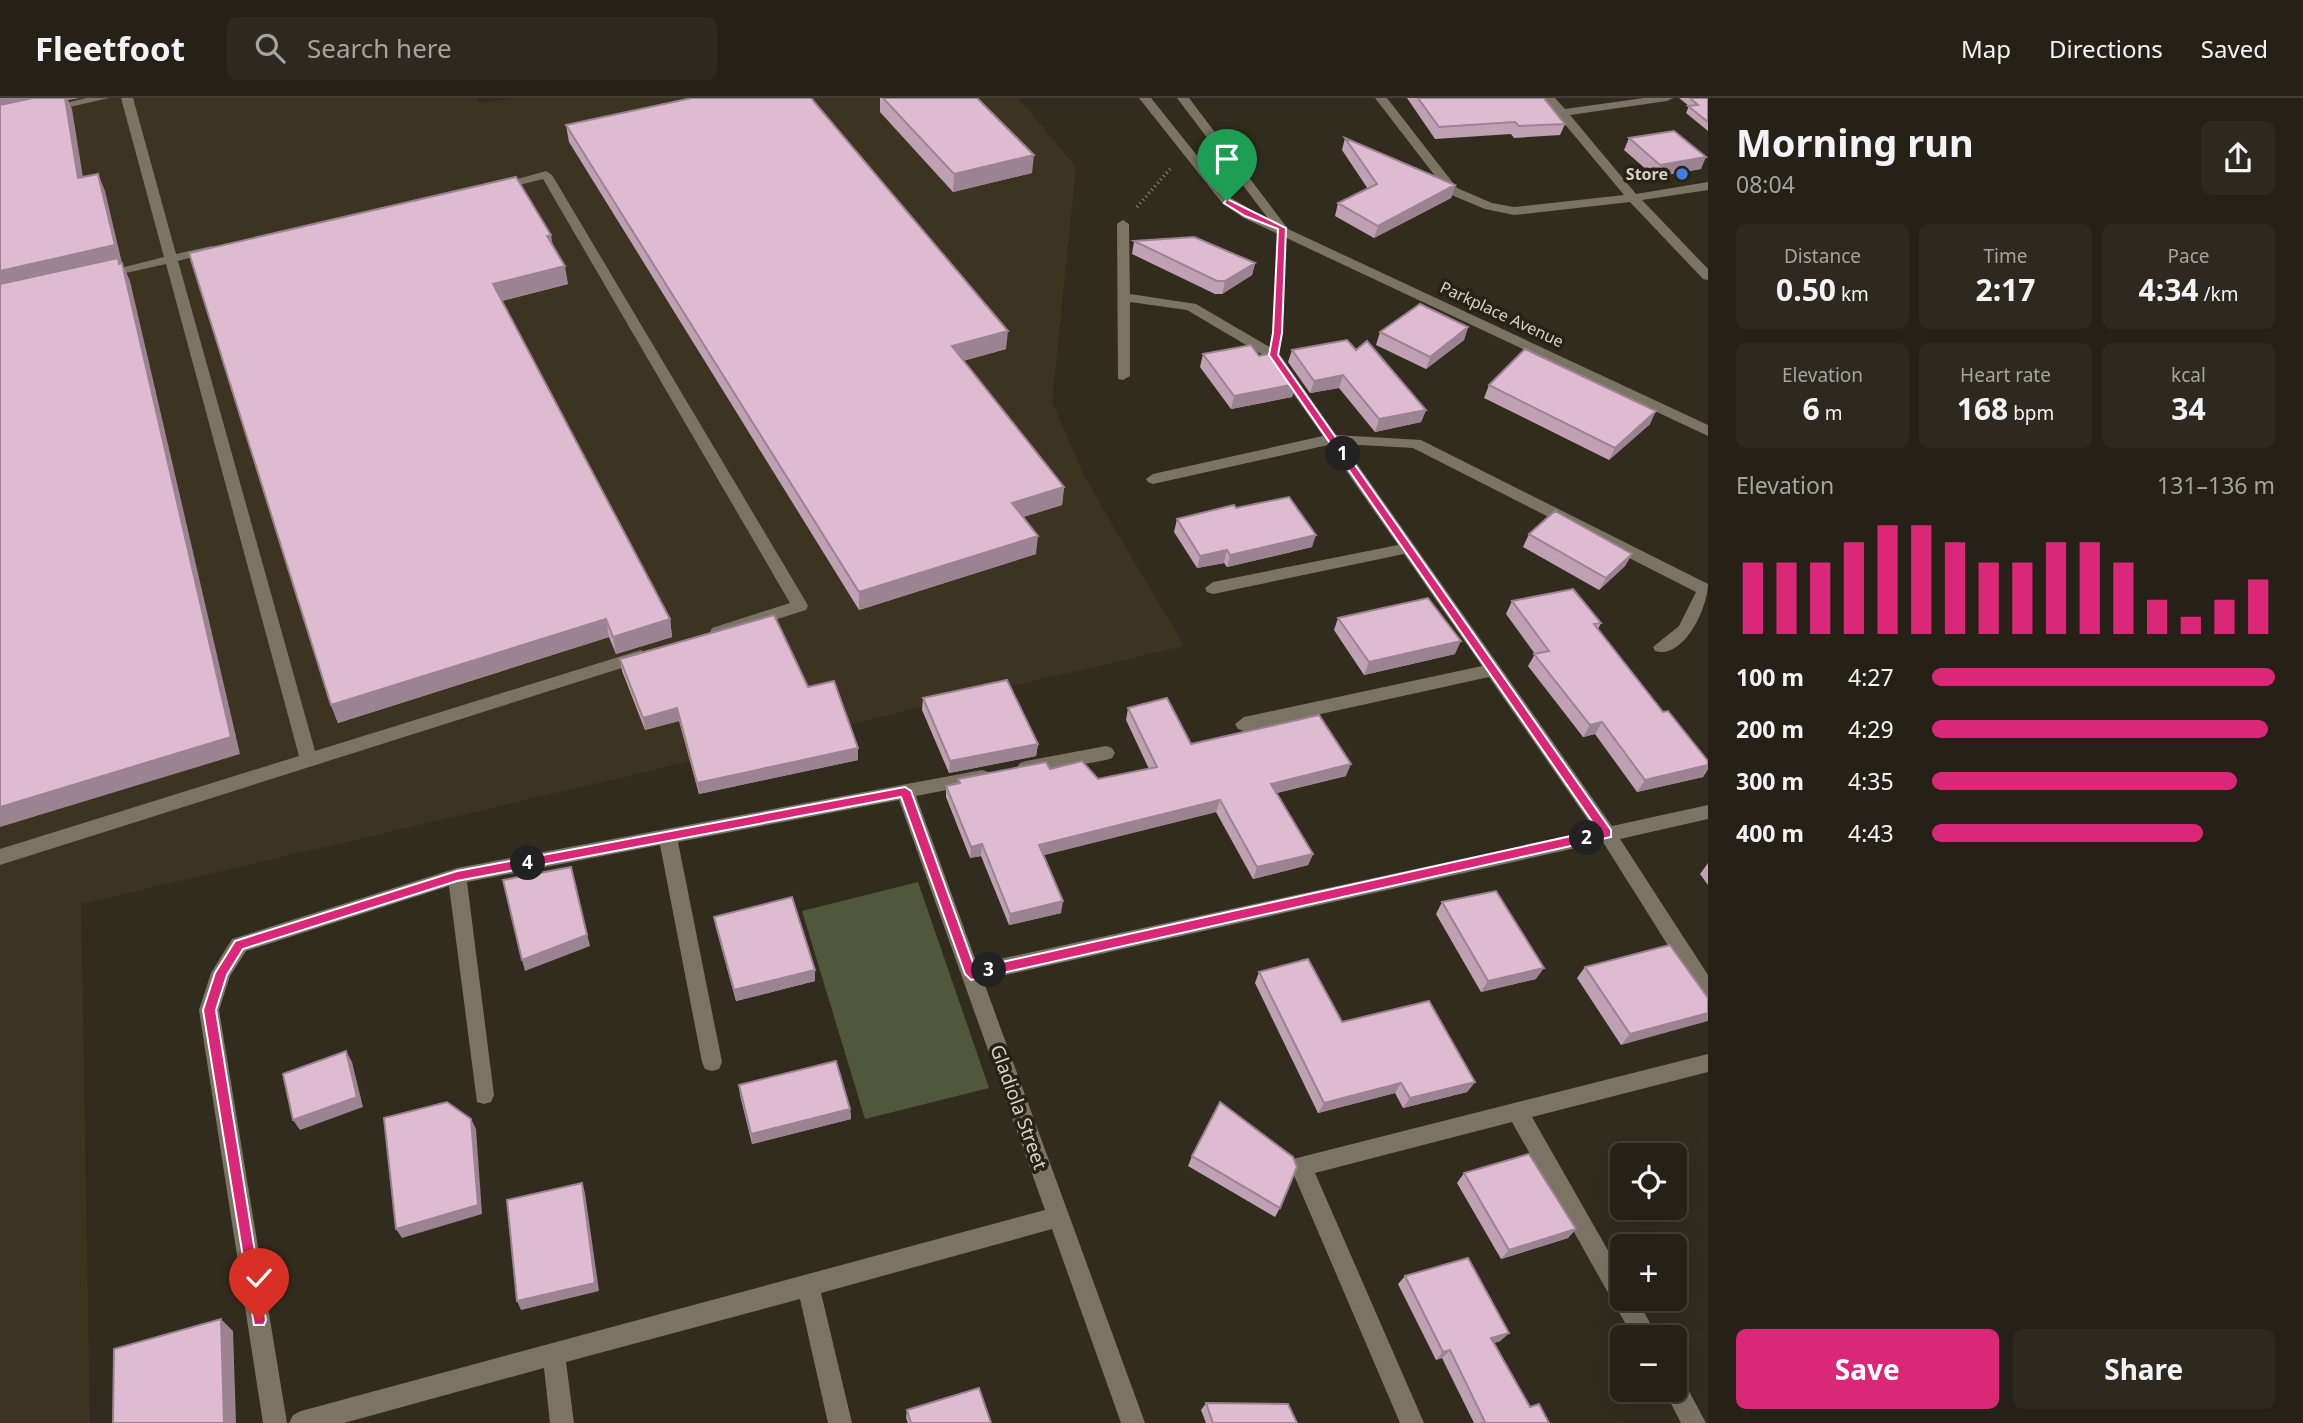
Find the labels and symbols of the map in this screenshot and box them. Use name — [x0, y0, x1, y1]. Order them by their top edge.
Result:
pin — [1197, 129, 1257, 201]
place label: Store — [1626, 163, 1668, 185]
marker: Store — [1674, 166, 1690, 182]
street label: Parkplace Avenue — [1437, 276, 1567, 352]
pin: 1 — [1326, 436, 1360, 472]
pin: 2 — [1570, 820, 1604, 856]
pin: 4 — [510, 846, 546, 880]
pin: 3 — [972, 952, 1006, 988]
street label: Gladiola Street — [984, 1041, 1054, 1173]
pin — [229, 1248, 289, 1320]

